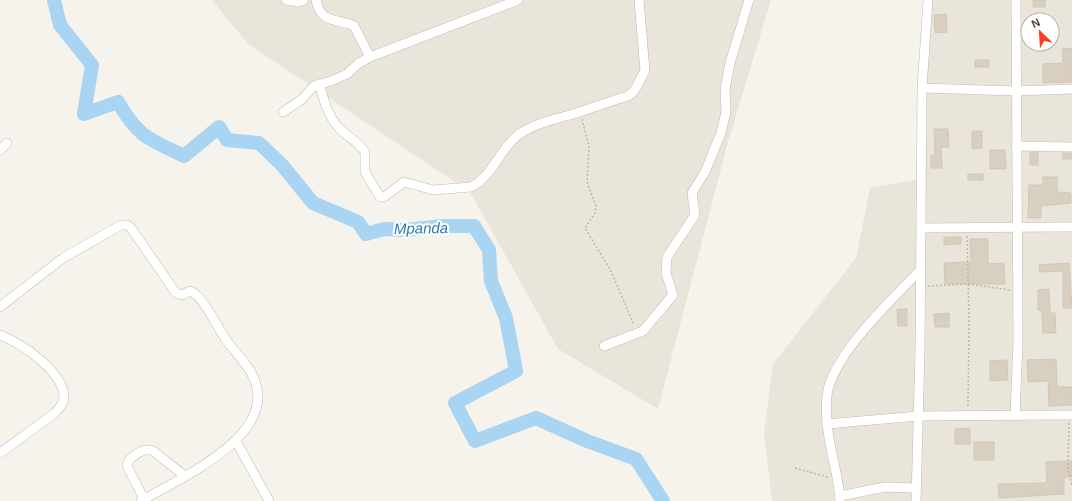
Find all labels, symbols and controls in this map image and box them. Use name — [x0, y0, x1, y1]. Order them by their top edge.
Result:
north arrow — [1020, 12, 1060, 52]
text: N — [1030, 16, 1042, 30]
water label: Mpanda — [394, 219, 448, 237]

